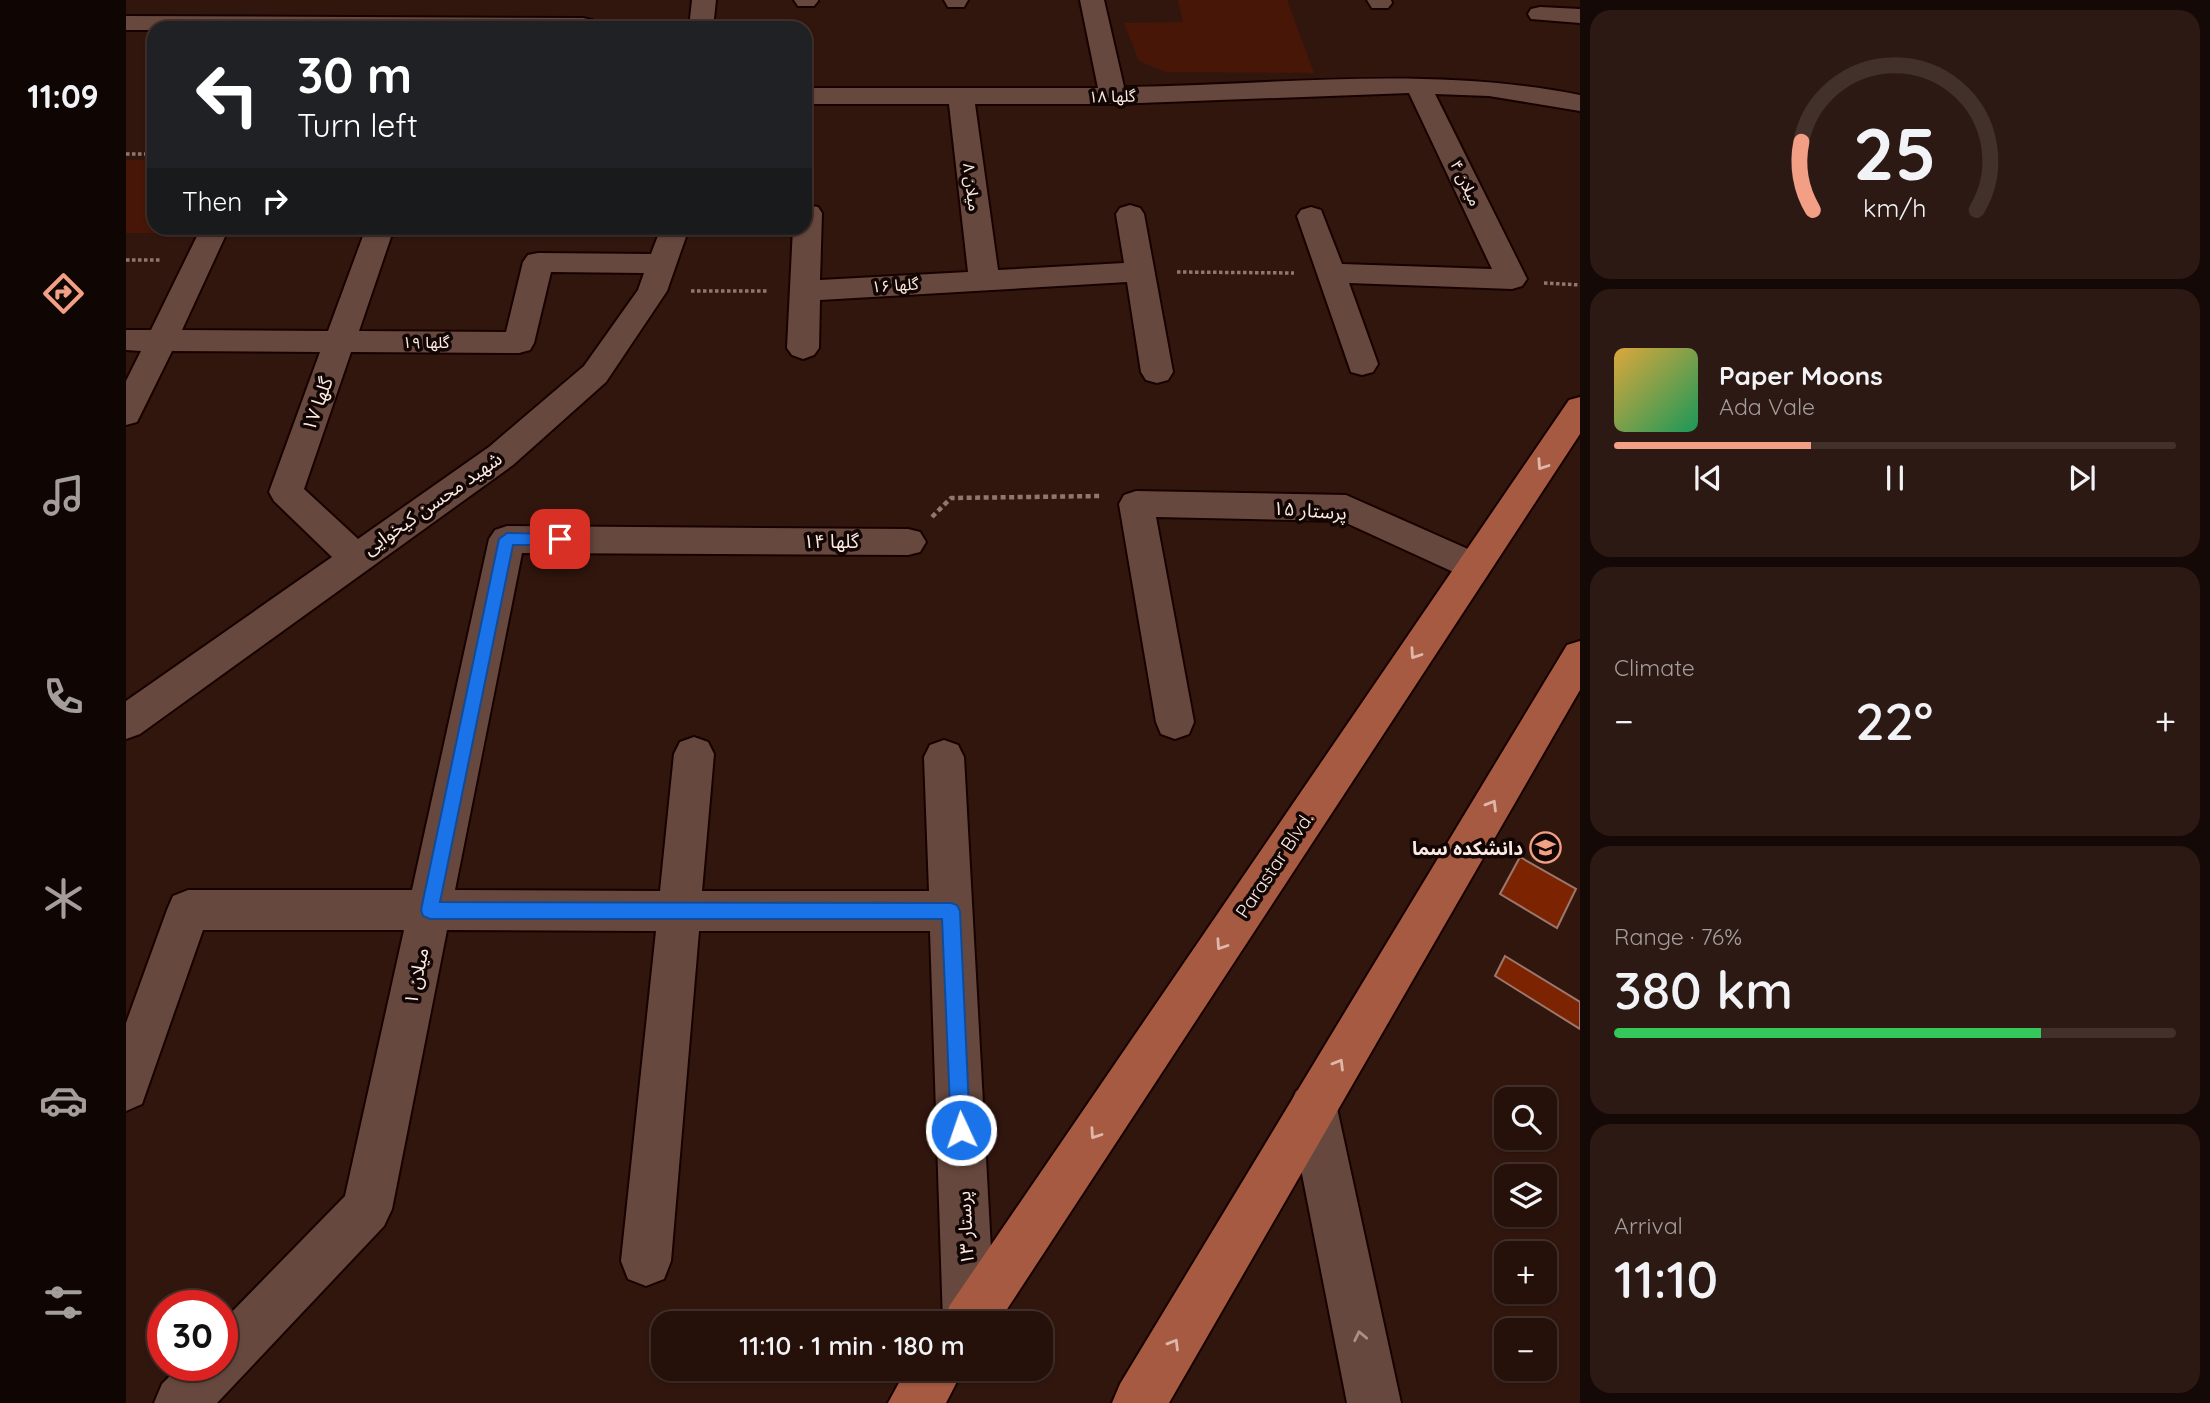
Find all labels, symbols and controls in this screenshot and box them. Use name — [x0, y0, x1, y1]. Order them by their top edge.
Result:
text: 30 m — [297, 44, 412, 105]
icon: left — [182, 49, 273, 140]
text: 11:09 — [27, 76, 99, 116]
street label: گلها ۱۸ — [1088, 86, 1136, 106]
text: Turn left — [297, 105, 418, 145]
text: 25 — [1853, 108, 1937, 199]
street label: میلان ۴ — [1446, 157, 1486, 209]
street label: میلان ۸ — [959, 162, 985, 212]
icon: right — [256, 182, 294, 220]
text: Then — [182, 185, 242, 218]
text: km/h — [1863, 192, 1927, 223]
icon: directions — [39, 269, 88, 318]
street label: گلها ۱۶ — [871, 273, 919, 297]
street label: گلها ۱۹ — [403, 332, 450, 352]
text: Paper Moons — [1719, 359, 1883, 392]
street label: گلها ۱۷ — [296, 373, 338, 434]
text: Ada Vale — [1719, 392, 1815, 421]
street label: شهید محسن کیخوایی — [358, 446, 506, 560]
one-way arrow — [1537, 457, 1550, 470]
icon: previous — [1689, 459, 1727, 497]
icon: pause — [1876, 459, 1914, 497]
icon: next — [2063, 459, 2101, 497]
icon: music — [39, 471, 88, 520]
street label: پرستار ۱۵ — [1272, 495, 1348, 526]
pin — [530, 509, 590, 569]
icon: arrive — [541, 520, 579, 558]
street label: گلها ۱۴ — [803, 529, 860, 553]
one-way arrow — [1410, 646, 1423, 659]
text: Climate — [1614, 653, 1695, 682]
icon: phone — [39, 672, 88, 721]
text: 22° — [1855, 688, 1933, 753]
text: − — [1614, 697, 1634, 745]
text: + — [2155, 697, 2176, 745]
one-way arrow — [1484, 799, 1497, 812]
street label: Parastar Blvd. — [1230, 808, 1318, 922]
school or university icon: دانشکده سما — [1529, 831, 1563, 865]
place label: دانشکده سما — [1412, 836, 1523, 860]
icon: climate — [39, 874, 88, 923]
text: Range · 76% — [1614, 922, 1742, 951]
one-way arrow — [1217, 937, 1229, 950]
street label: میلان ۱ — [398, 945, 434, 1007]
text: 380 km — [1614, 957, 1793, 1022]
one-way arrow — [1331, 1058, 1344, 1071]
icon: car — [39, 1076, 88, 1125]
map controls — [1494, 1087, 1557, 1381]
button: search — [1494, 1087, 1557, 1150]
position arrow — [924, 1093, 998, 1167]
one-way arrow — [1090, 1126, 1103, 1139]
button: layers — [1494, 1164, 1557, 1227]
street label: پرستار ۱۳ — [951, 1190, 980, 1266]
text: Arrival — [1614, 1211, 1683, 1240]
button: + — [1494, 1241, 1557, 1304]
text: 11:10 — [1614, 1246, 1718, 1311]
icon: filters — [39, 1278, 88, 1327]
speed limit sign: 30 — [147, 1290, 238, 1381]
button: − — [1494, 1318, 1557, 1381]
text: 11:10 · 1 min · 180 m — [739, 1329, 965, 1362]
one-way arrow — [1354, 1330, 1369, 1342]
one-way arrow — [1165, 1339, 1178, 1352]

